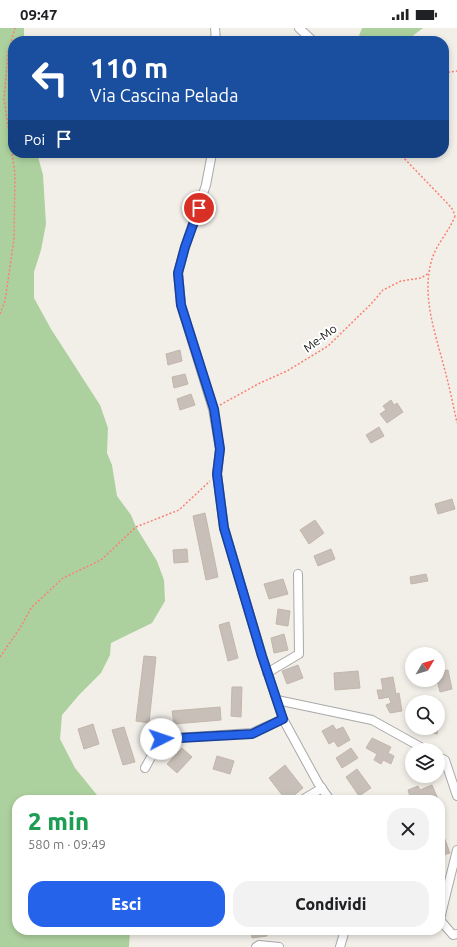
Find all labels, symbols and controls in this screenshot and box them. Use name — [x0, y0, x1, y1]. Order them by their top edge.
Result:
text: 09:47 — [20, 6, 58, 23]
icon: left — [24, 52, 76, 104]
text: 110 m — [90, 52, 168, 83]
text: Via Cascina Pelada — [90, 85, 238, 105]
icon: arrive — [53, 128, 75, 150]
text: Poi — [24, 131, 45, 148]
pin — [182, 191, 216, 225]
icon: arrive — [188, 197, 210, 219]
street label: Me-Mo — [301, 321, 339, 355]
north arrow — [405, 647, 445, 687]
map controls — [405, 647, 445, 783]
button: search — [405, 695, 445, 735]
position arrow — [140, 718, 182, 760]
button: layers — [405, 743, 445, 783]
text: 2 min — [28, 808, 89, 835]
button: close — [387, 808, 429, 850]
text: 580 m · 09:49 — [28, 837, 106, 851]
button: Esci — [28, 881, 225, 927]
button: Condividi — [233, 881, 429, 927]

